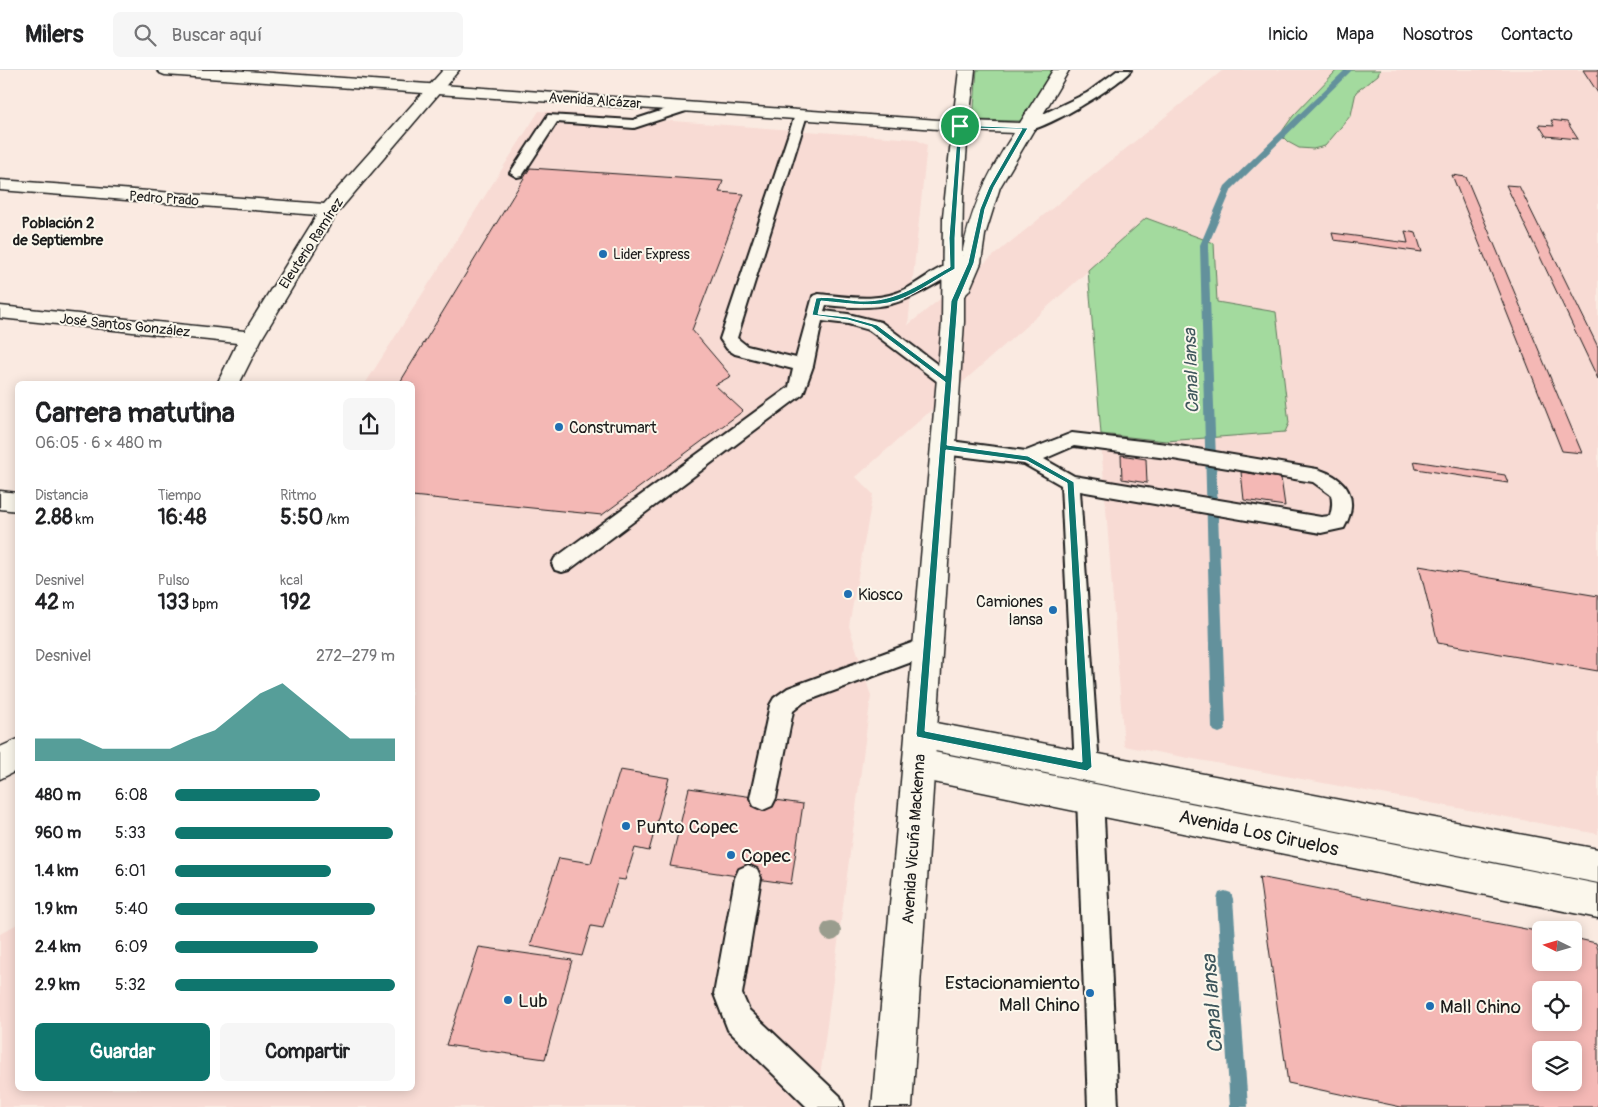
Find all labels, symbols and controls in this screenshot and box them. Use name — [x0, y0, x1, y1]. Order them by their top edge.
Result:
search box — [113, 12, 463, 57]
text: Milers — [25, 20, 83, 49]
icon: search — [131, 21, 159, 49]
text: Buscar aquí — [171, 23, 262, 47]
text: Inicio — [1267, 23, 1308, 46]
text: Mapa — [1336, 23, 1374, 46]
text: Nosotros — [1402, 23, 1473, 46]
text: Contacto — [1501, 23, 1573, 46]
street label: Avenida Alcázar — [548, 89, 642, 112]
pin — [939, 105, 981, 147]
icon: arrive — [946, 112, 974, 140]
street label: Pedro Prado — [129, 188, 200, 209]
street label: Eleuterio Ramírez — [276, 195, 347, 292]
district label: Población 2 de Septiembre — [13, 214, 104, 250]
place label: Lider Express — [613, 246, 690, 263]
marker: Lider Express — [597, 248, 609, 260]
street label: José Santos González — [59, 310, 191, 341]
water label: Canal Iansa — [1178, 327, 1204, 414]
text: Carrera matutina — [35, 396, 235, 431]
button: share — [343, 398, 395, 450]
place label: Construmart — [569, 418, 657, 438]
marker: Construmart — [553, 421, 565, 433]
text: 06:05 · 6 × 480 m — [35, 433, 162, 453]
text: Distancia — [35, 487, 88, 504]
text: Tiempo — [158, 487, 201, 504]
text: Ritmo — [280, 487, 317, 504]
text: 2.88 — [35, 504, 73, 531]
text: 16:48 — [158, 504, 206, 531]
text: 5:50 — [280, 504, 323, 531]
text: km — [73, 511, 94, 528]
text: /km — [323, 511, 349, 528]
text: Desnivel — [35, 572, 84, 589]
text: Pulso — [158, 572, 190, 589]
text: kcal — [280, 572, 303, 589]
place label: Kiosco — [858, 585, 903, 605]
marker: Kiosco — [842, 588, 854, 600]
text: 42 — [35, 589, 59, 616]
text: 133 — [158, 589, 189, 616]
text: 192 — [280, 589, 311, 616]
place label: Camiones Iansa — [976, 592, 1043, 630]
text: m — [59, 596, 74, 613]
text: bpm — [189, 596, 218, 613]
marker: Camiones Iansa — [1047, 604, 1059, 616]
text: Desnivel — [35, 646, 91, 666]
text: 272–279 m — [316, 646, 395, 666]
street label: Avenida Vicuña Mackenna — [898, 753, 930, 925]
text: 480 m — [35, 785, 81, 805]
text: 6:08 — [115, 785, 148, 805]
street label: Avenida Los Ciruelos — [1177, 804, 1341, 862]
place label: Punto Copec — [636, 815, 739, 839]
marker: Punto Copec — [620, 820, 632, 832]
text: 960 m — [35, 823, 81, 843]
text: 5:33 — [115, 823, 146, 843]
place label: Copec — [741, 844, 791, 868]
marker: Copec — [725, 849, 737, 861]
text: 1.4 km — [35, 861, 78, 881]
text: 6:01 — [115, 861, 146, 881]
text: 1.9 km — [35, 899, 77, 919]
text: 5:40 — [115, 899, 148, 919]
north arrow — [1532, 921, 1582, 971]
map controls — [1532, 921, 1582, 1091]
text: 2.4 km — [35, 937, 81, 957]
text: 6:09 — [115, 937, 148, 957]
water label: Canal Iansa — [1195, 952, 1229, 1054]
place label: Estacionamiento Mall Chino — [945, 971, 1080, 1017]
text: 2.9 km — [35, 975, 80, 995]
text: 5:32 — [115, 975, 146, 995]
button: locate — [1532, 981, 1582, 1031]
marker: Estacionamiento Mall Chino — [1084, 987, 1096, 999]
place label: Lub — [518, 989, 548, 1013]
marker: Lub — [502, 994, 514, 1006]
place label: Mall Chino — [1440, 995, 1521, 1019]
marker: Mall Chino — [1424, 1000, 1436, 1012]
button: Guardar — [35, 1023, 210, 1081]
button: Compartir — [220, 1023, 395, 1081]
button: layers — [1532, 1041, 1582, 1091]

